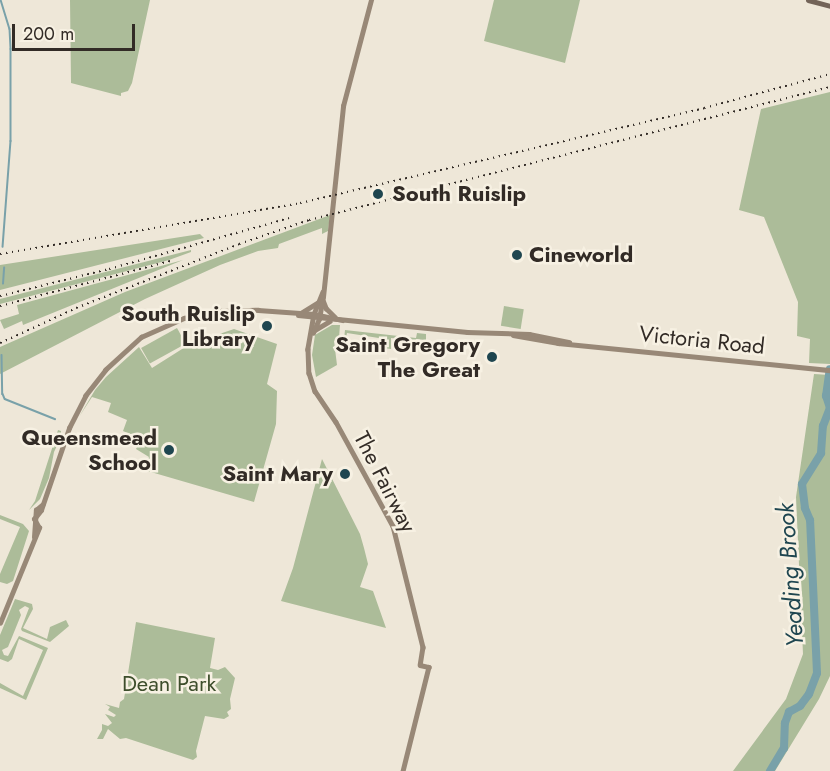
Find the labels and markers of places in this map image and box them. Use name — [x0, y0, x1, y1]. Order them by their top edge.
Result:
place label: South Ruislip — [392, 181, 526, 207]
marker: South Ruislip — [369, 185, 387, 203]
place label: Cineworld — [529, 242, 633, 268]
marker: Cineworld — [510, 248, 524, 262]
place label: South Ruislip Library — [121, 300, 255, 352]
marker: South Ruislip Library — [260, 319, 274, 333]
place label: Saint Gregory The Great — [335, 331, 480, 382]
marker: Saint Gregory The Great — [485, 350, 499, 364]
place label: Queensmead School — [21, 424, 157, 476]
marker: Queensmead School — [162, 443, 176, 457]
place label: Saint Mary — [222, 461, 333, 487]
marker: Saint Mary — [338, 467, 352, 481]

